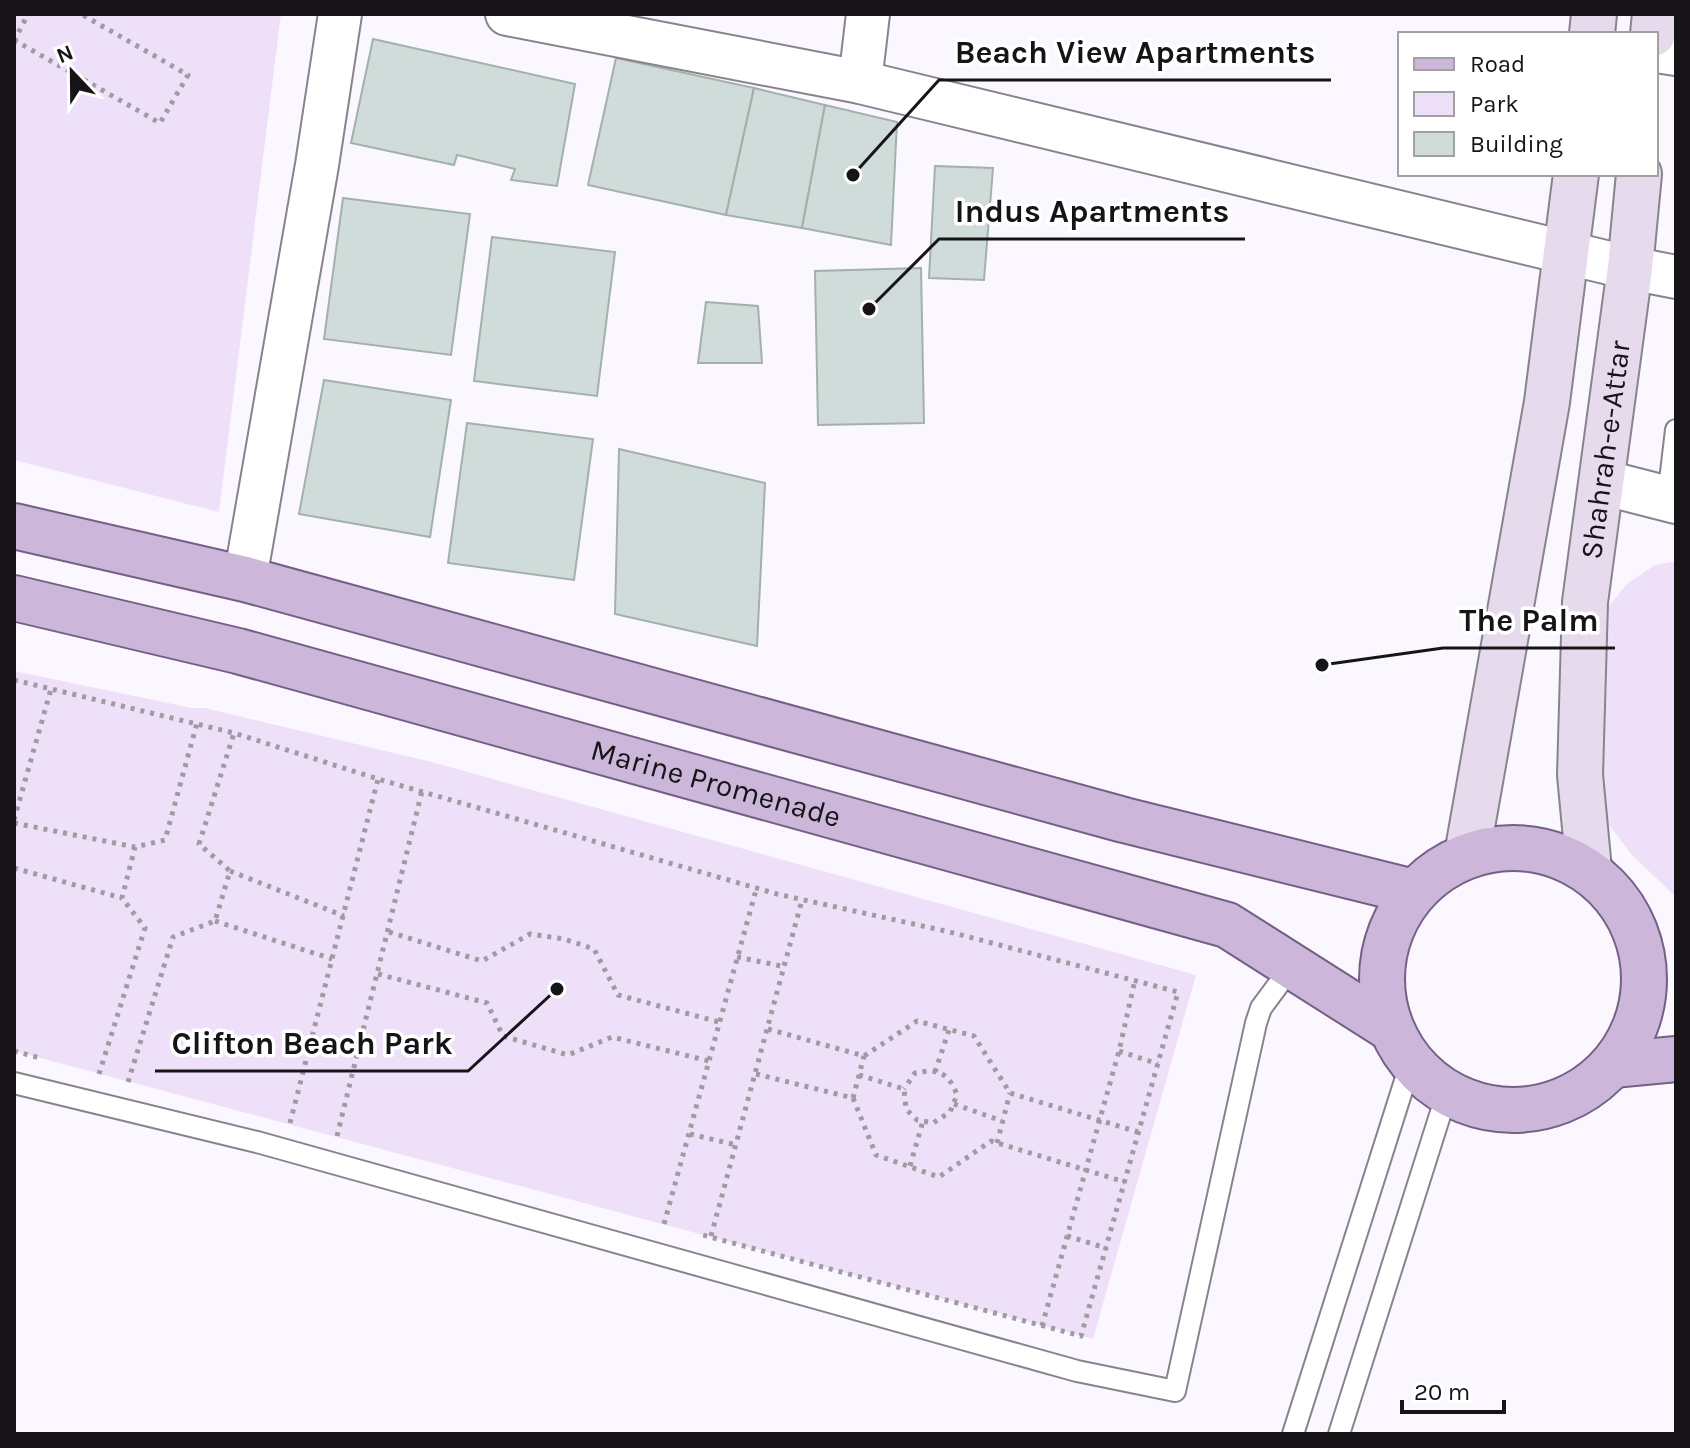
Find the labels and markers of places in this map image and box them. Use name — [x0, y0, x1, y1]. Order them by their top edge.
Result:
callout: Beach View Apartments — [939, 24, 1331, 80]
callout: Indus Apartments — [939, 183, 1245, 239]
callout: The Palm — [1443, 592, 1615, 648]
callout: Clifton Beach Park — [155, 1015, 468, 1071]

